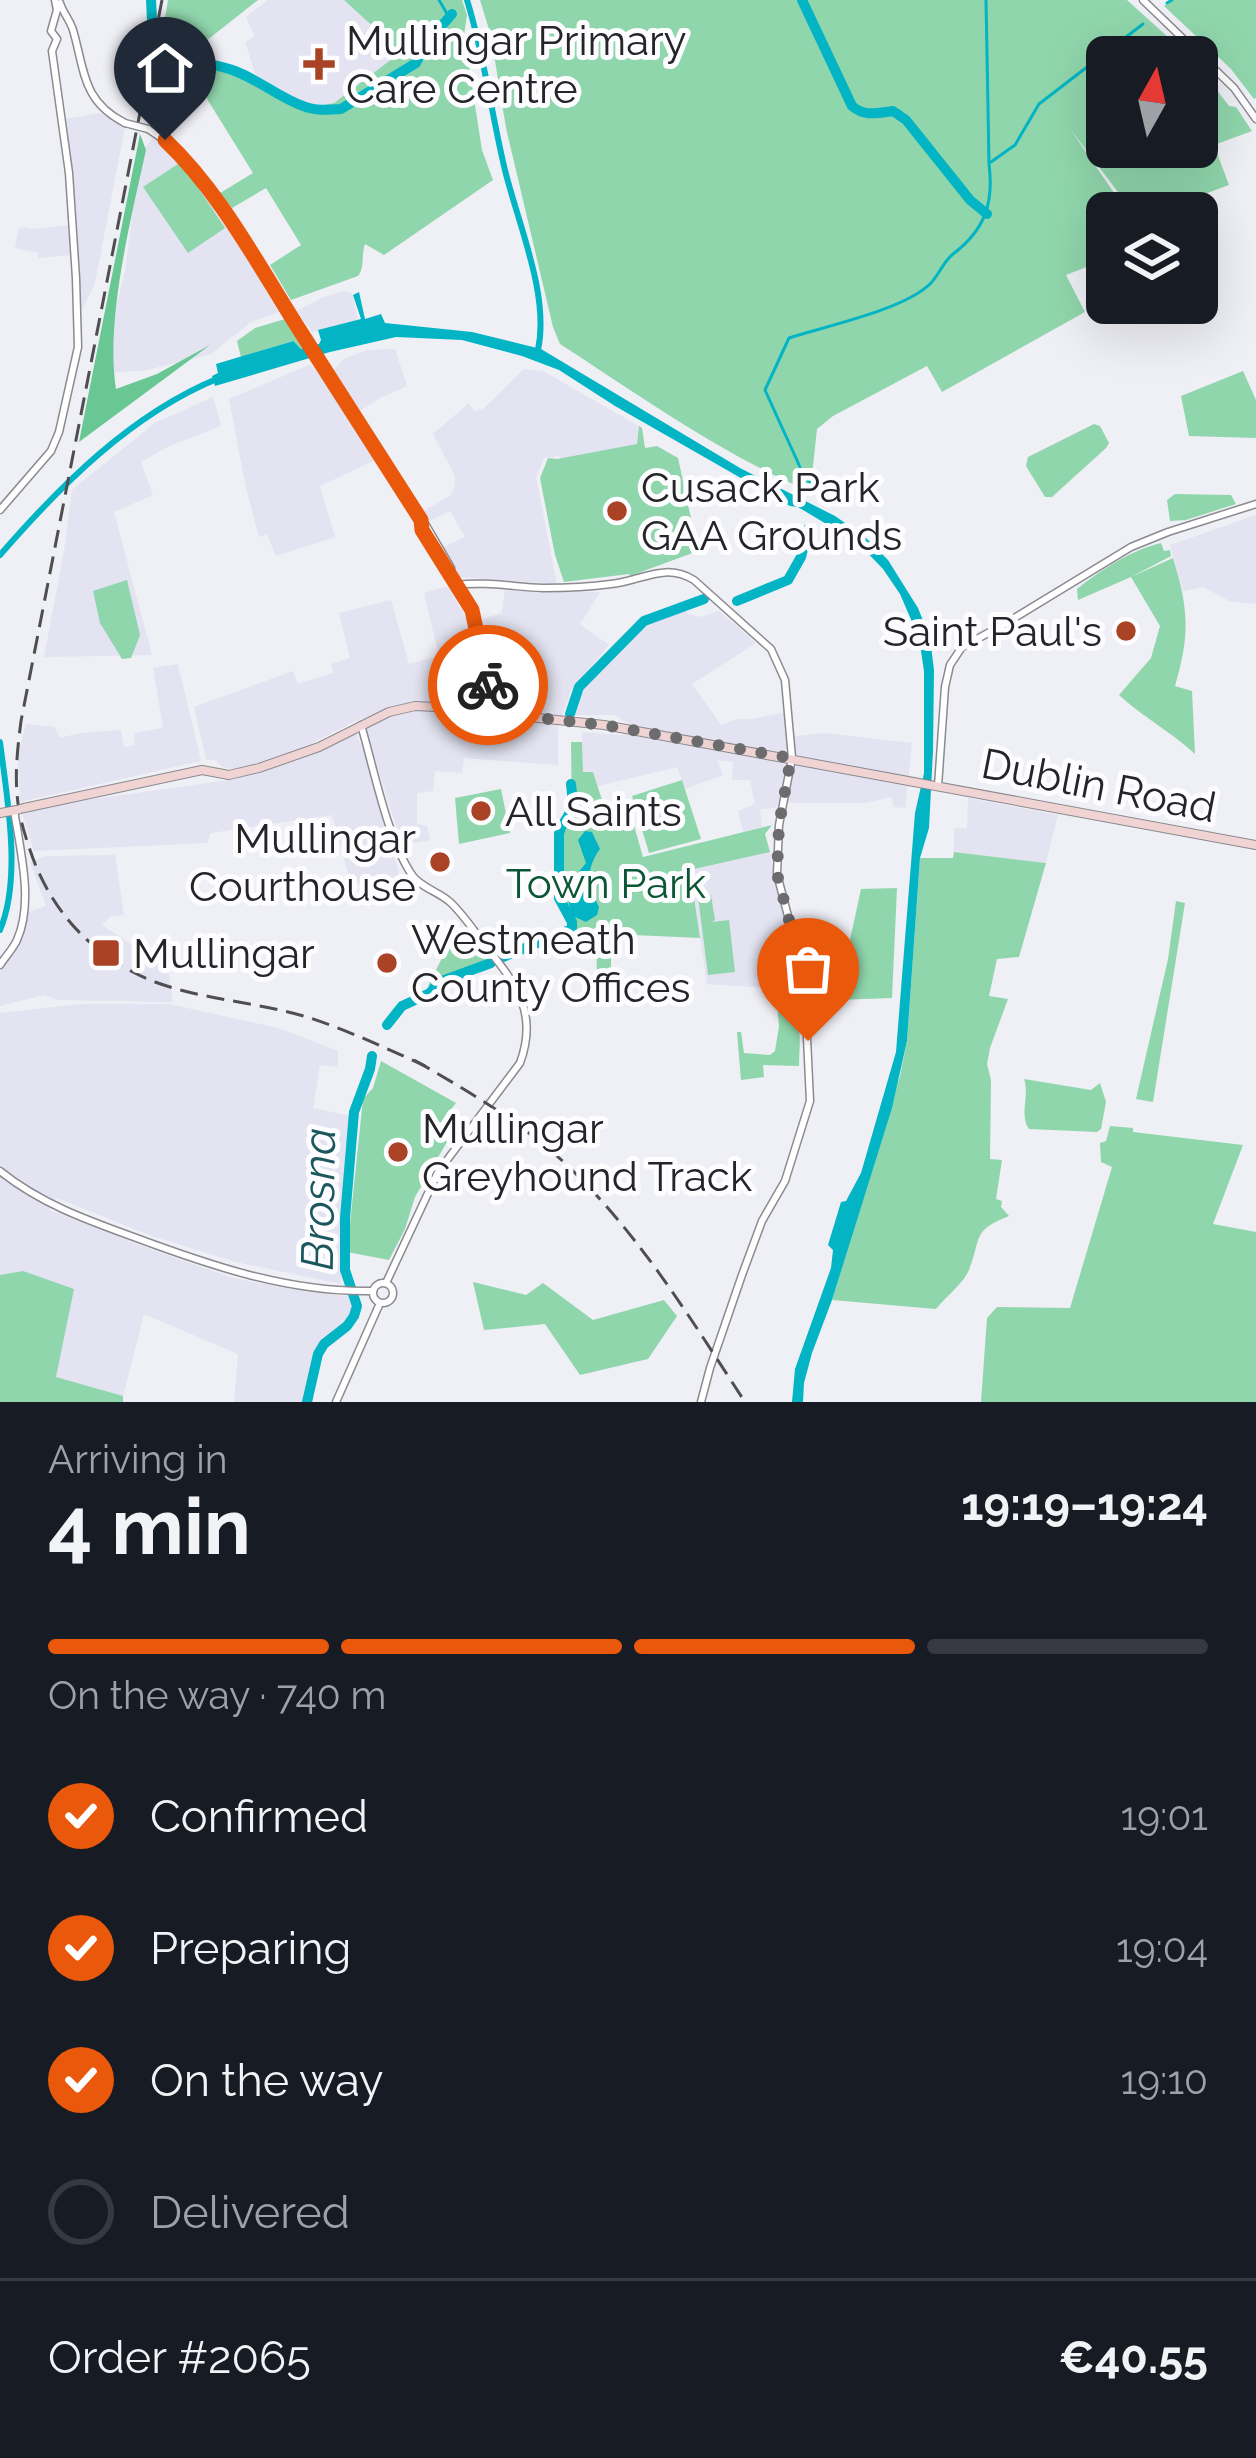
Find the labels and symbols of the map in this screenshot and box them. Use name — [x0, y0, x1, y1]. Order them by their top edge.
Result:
place label: Mullingar Primary Care Centre — [346, 16, 687, 113]
pin — [114, 17, 216, 140]
north arrow — [1086, 36, 1218, 168]
marker: Mullingar Primary Care Centre — [303, 48, 335, 80]
place label: Cusack Park GAA Grounds — [641, 463, 902, 560]
marker: Cusack Park GAA Grounds — [604, 498, 630, 524]
place label: Saint Paul's — [883, 607, 1102, 656]
marker: Saint Paul's — [1113, 618, 1139, 644]
courier — [428, 625, 548, 745]
street label: Dublin Road — [978, 739, 1220, 832]
place label: All Saints — [505, 787, 682, 836]
marker: All Saints — [468, 798, 494, 824]
place label: Mullingar Courthouse — [189, 814, 416, 911]
marker: Mullingar Courthouse — [427, 849, 453, 875]
park label: Town Park — [506, 859, 706, 908]
place label: Westmeath County Offices — [411, 915, 691, 1012]
pin — [757, 918, 859, 1041]
place label: Mullingar — [133, 929, 315, 978]
marker: Mullingar — [90, 937, 122, 969]
marker: Westmeath County Offices — [374, 950, 400, 976]
place label: Mullingar Greyhound Track — [422, 1104, 752, 1201]
water label: Brosna — [291, 1127, 346, 1271]
marker: Mullingar Greyhound Track — [385, 1139, 411, 1165]

